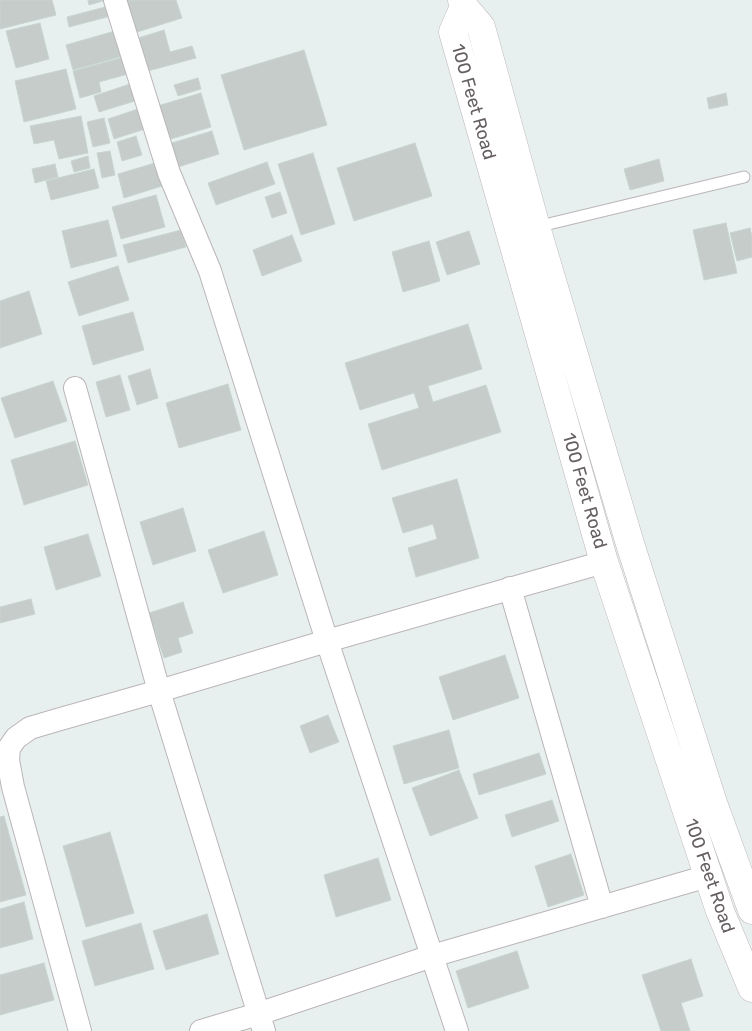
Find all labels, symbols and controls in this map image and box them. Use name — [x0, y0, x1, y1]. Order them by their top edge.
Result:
street label: 100 Feet Road — [446, 42, 500, 162]
street label: 100 Feet Road — [557, 431, 611, 551]
street label: 100 Feet Road — [679, 816, 739, 936]

